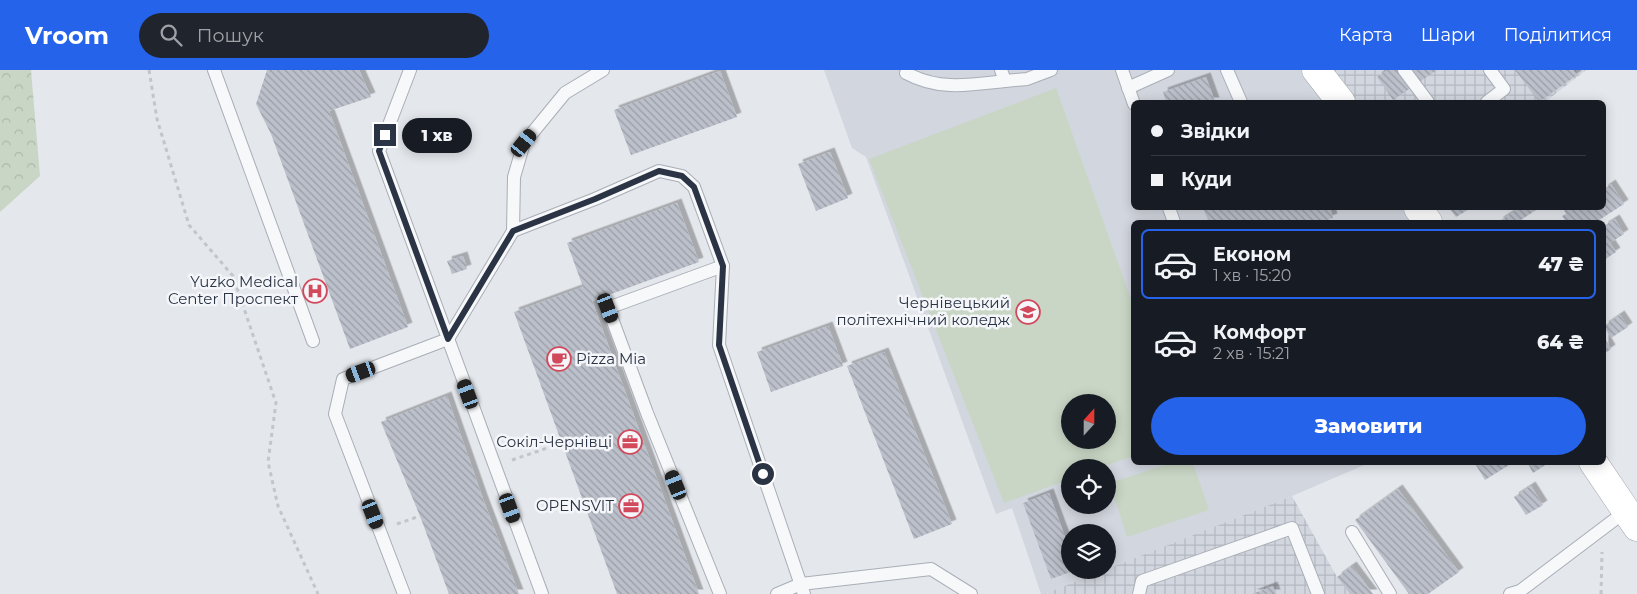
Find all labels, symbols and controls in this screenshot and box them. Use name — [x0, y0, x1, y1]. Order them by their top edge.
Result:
search box — [139, 13, 489, 58]
text: Vroom — [25, 21, 109, 50]
icon: search — [157, 21, 185, 49]
text: Пошук — [197, 24, 264, 47]
text: Карта — [1339, 24, 1393, 46]
text: Шари — [1421, 24, 1476, 46]
text: Поділитися — [1504, 24, 1612, 46]
callout: 1 хв — [402, 118, 472, 152]
text: Звідки — [1181, 120, 1250, 143]
route end — [374, 124, 396, 146]
text: 1 хв — [421, 126, 453, 145]
car — [508, 127, 539, 159]
text: Куди — [1181, 168, 1232, 191]
icon: car — [1153, 242, 1198, 287]
text: Економ — [1213, 243, 1291, 266]
text: 47 ₴ — [1538, 253, 1584, 276]
text: 1 хв · 15:20 — [1213, 266, 1291, 285]
place label: Yuzko Medical Center Проспект — [168, 272, 299, 308]
hospital icon: Yuzko Medical Center Проспект — [302, 278, 328, 304]
car — [595, 291, 620, 325]
place label: Чернівецький політехнічний коледж — [837, 293, 1011, 329]
school or university icon: Чернівецький політехнічний коледж — [1015, 299, 1041, 325]
icon: car — [1153, 320, 1198, 365]
text: Комфорт — [1213, 321, 1306, 344]
text: 64 ₴ — [1537, 331, 1584, 354]
text: 2 хв · 15:21 — [1213, 344, 1290, 363]
cafe icon: Pizza Mia — [546, 346, 572, 372]
place label: Pizza Mia — [576, 349, 646, 368]
car — [344, 360, 377, 384]
car — [455, 377, 480, 411]
north arrow — [1061, 394, 1116, 449]
map controls — [1061, 394, 1116, 579]
button: Замовити — [1151, 397, 1586, 455]
office icon: Сокіл-Чернівці — [617, 429, 643, 455]
place label: Сокіл-Чернівці — [496, 432, 612, 451]
button: locate — [1061, 459, 1116, 514]
route start — [752, 463, 774, 485]
car — [663, 468, 688, 502]
car — [497, 491, 522, 525]
office icon: OPENSVIT — [618, 493, 644, 519]
place label: OPENSVIT — [536, 496, 614, 515]
car — [360, 497, 385, 531]
button: layers — [1061, 524, 1116, 579]

